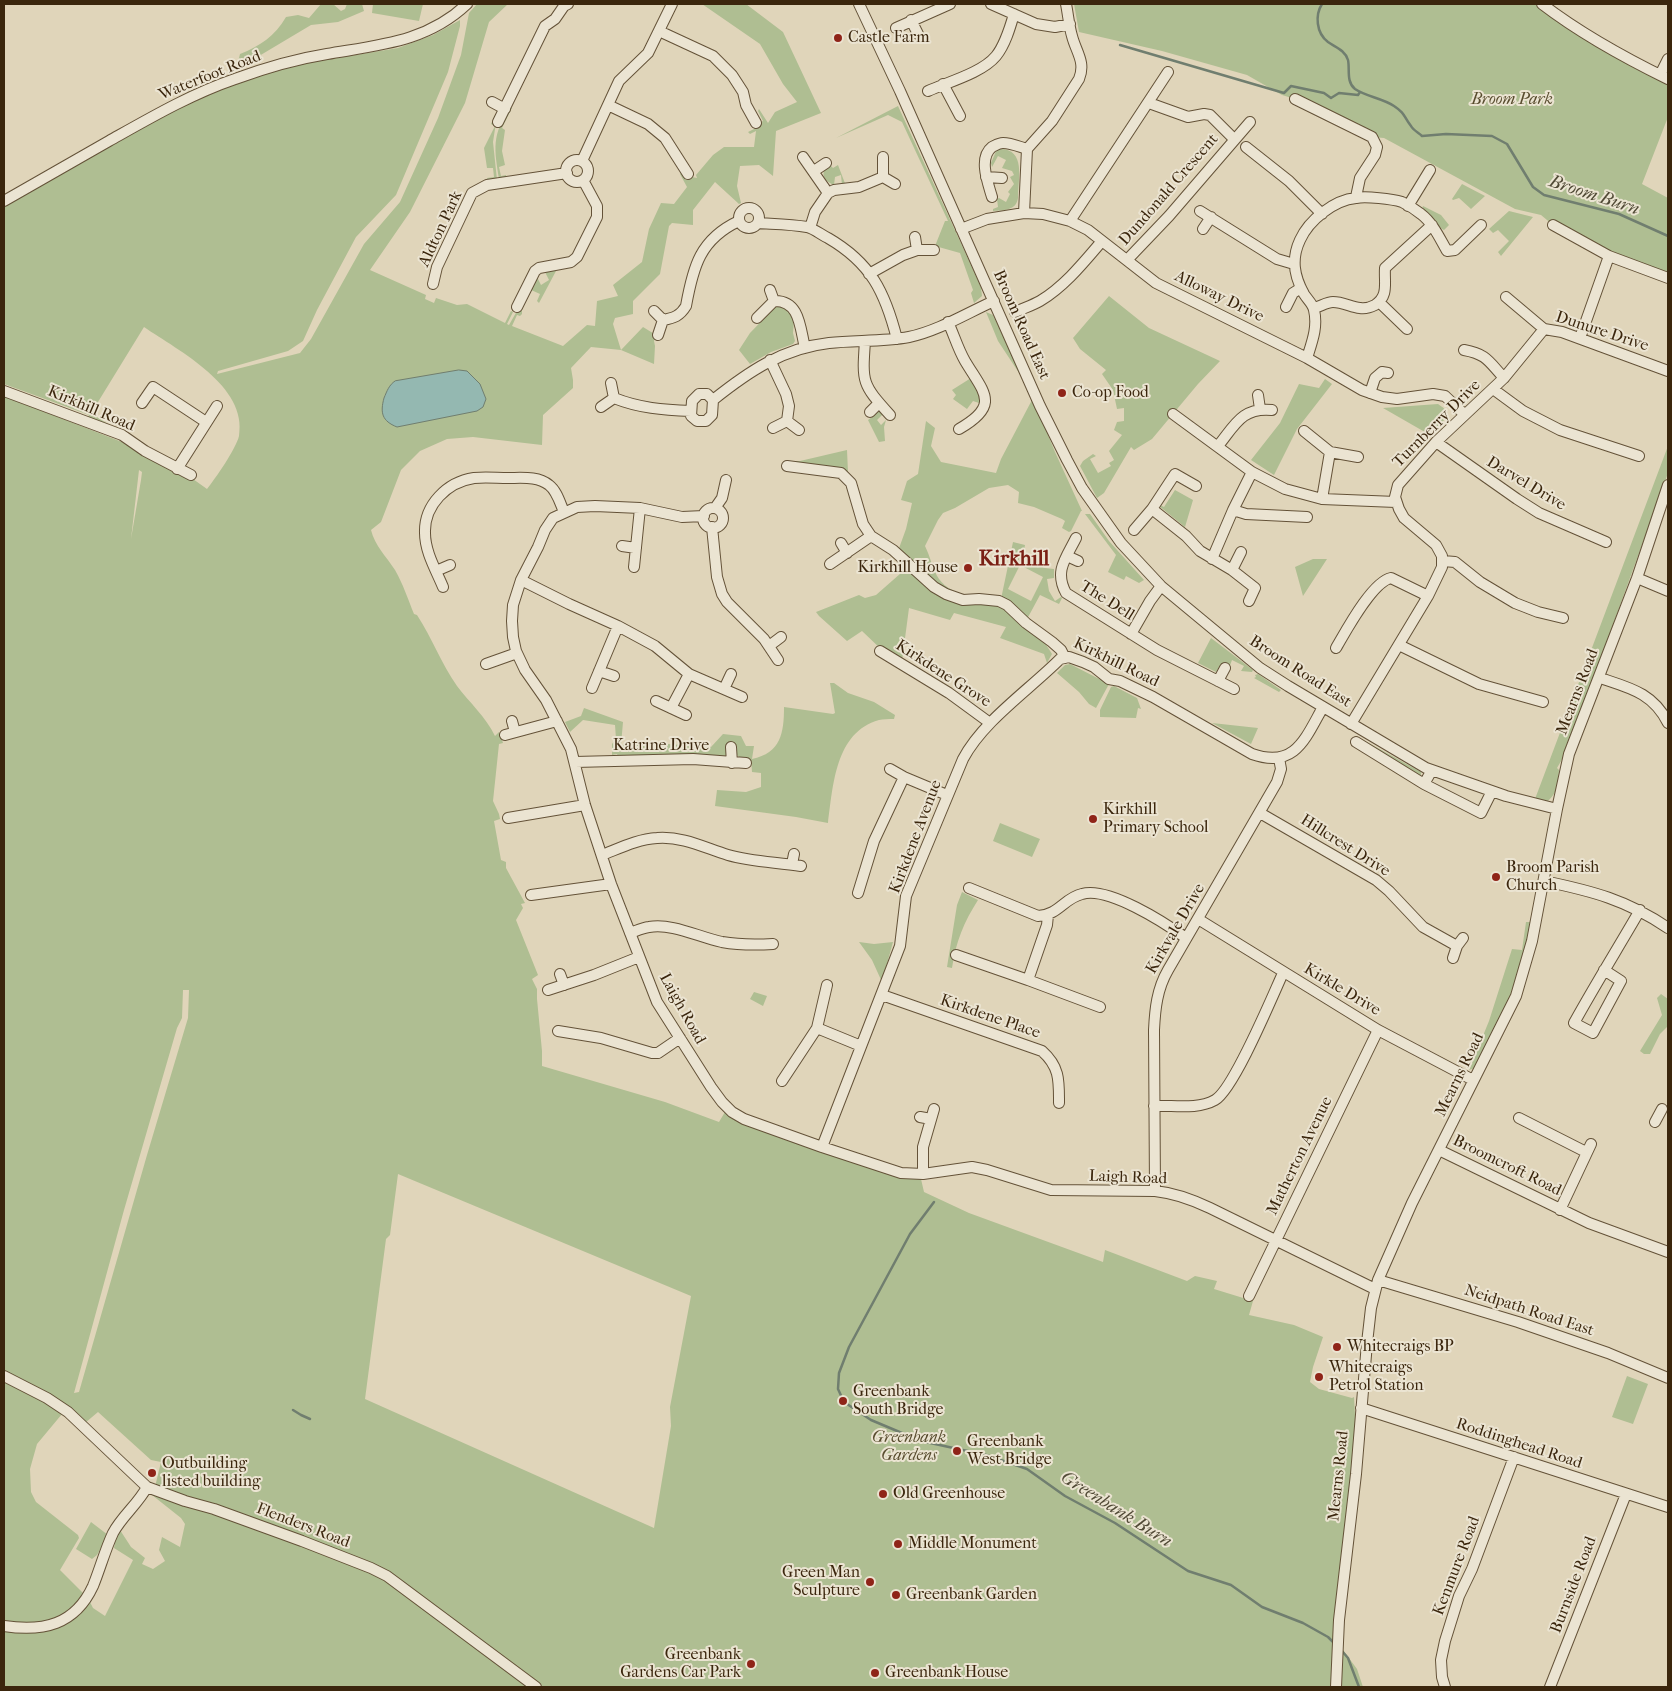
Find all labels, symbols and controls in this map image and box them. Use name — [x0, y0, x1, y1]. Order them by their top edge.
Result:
place label: Castle Farm — [848, 28, 929, 48]
marker: Castle Farm — [832, 32, 844, 44]
street label: Waterfoot Road — [156, 47, 264, 105]
park label: Broom Park — [1471, 90, 1553, 110]
street label: Dundonald Crescent — [1115, 130, 1223, 250]
water label: Broom Burn — [1546, 171, 1642, 221]
street label: Aldton Park — [415, 188, 467, 270]
street label: Broom Road East — [988, 267, 1054, 383]
street label: Alloway Drive — [1171, 267, 1267, 327]
street label: Dunure Drive — [1553, 308, 1651, 356]
street label: Turnberry Drive — [1389, 376, 1485, 472]
street label: Kirkhill Road — [44, 382, 138, 436]
place label: Co-op Food — [1072, 383, 1149, 403]
marker: Co-op Food — [1056, 387, 1068, 399]
street label: Darvel Drive — [1483, 453, 1569, 515]
district label: Kirkhill — [979, 547, 1049, 573]
place label: Kirkhill House — [857, 558, 958, 578]
marker: Kirkhill House — [962, 562, 974, 574]
street label: The Dell — [1076, 577, 1138, 625]
street label: Broom Road East — [1245, 632, 1355, 712]
street label: Kirkhill Road — [1070, 634, 1162, 692]
street label: Kirkdene Grove — [892, 636, 994, 712]
street label: Mearns Road — [1553, 646, 1603, 738]
street label: Katrine Drive — [613, 736, 709, 756]
street label: Kirkdene Avenue — [886, 778, 946, 896]
place label: Kirkhill Primary School — [1103, 800, 1208, 838]
street label: Hillcrest Drive — [1297, 811, 1393, 881]
marker: Kirkhill Primary School — [1087, 813, 1099, 825]
place label: Broom Parish Church — [1506, 858, 1599, 896]
marker: Broom Parish Church — [1490, 871, 1502, 883]
street label: Kirkvale Drive — [1142, 880, 1210, 978]
street label: Kirkle Drive — [1300, 960, 1384, 1020]
street label: Laigh Road — [655, 970, 709, 1048]
street label: Kirkdene Place — [937, 991, 1043, 1043]
street label: Mearns Road — [1431, 1030, 1489, 1120]
street label: Matherton Avenue — [1263, 1094, 1337, 1218]
street label: Broomcroft Road — [1450, 1131, 1564, 1201]
street label: Laigh Road — [1089, 1167, 1167, 1189]
street label: Neidpath Road East — [1462, 1281, 1596, 1341]
place label: Whitecraigs BP — [1347, 1337, 1454, 1357]
marker: Whitecraigs BP — [1331, 1341, 1343, 1353]
place label: Whitecraigs Petrol Station — [1329, 1358, 1423, 1396]
marker: Whitecraigs Petrol Station — [1313, 1371, 1325, 1383]
place label: Greenbank South Bridge — [853, 1382, 943, 1420]
marker: Greenbank South Bridge — [837, 1395, 849, 1407]
street label: Roddinghead Road — [1454, 1415, 1584, 1473]
park label: Greenbank Gardens — [872, 1428, 946, 1466]
street label: Mearns Road — [1325, 1430, 1353, 1522]
place label: Greenbank West Bridge — [967, 1432, 1052, 1470]
marker: Greenbank West Bridge — [951, 1445, 963, 1457]
place label: Outbuilding listed building — [162, 1454, 260, 1492]
marker: Outbuilding listed building — [146, 1467, 158, 1479]
water label: Greenbank Burn — [1056, 1467, 1176, 1553]
place label: Old Greenhouse — [893, 1484, 1005, 1504]
marker: Old Greenhouse — [877, 1488, 889, 1500]
street label: Flenders Road — [254, 1499, 352, 1553]
street label: Kenmure Road — [1429, 1514, 1485, 1618]
place label: Middle Monument — [908, 1534, 1037, 1554]
street label: Burnside Road — [1547, 1534, 1601, 1636]
marker: Middle Monument — [892, 1538, 904, 1550]
place label: Green Man Sculpture — [782, 1563, 860, 1601]
marker: Green Man Sculpture — [864, 1576, 876, 1588]
place label: Greenbank Garden — [906, 1585, 1037, 1605]
marker: Greenbank Garden — [890, 1589, 902, 1601]
place label: Greenbank Gardens Car Park — [620, 1645, 741, 1683]
marker: Greenbank Gardens Car Park — [745, 1658, 757, 1670]
place label: Greenbank House — [885, 1663, 1008, 1683]
marker: Greenbank House — [869, 1667, 881, 1679]

